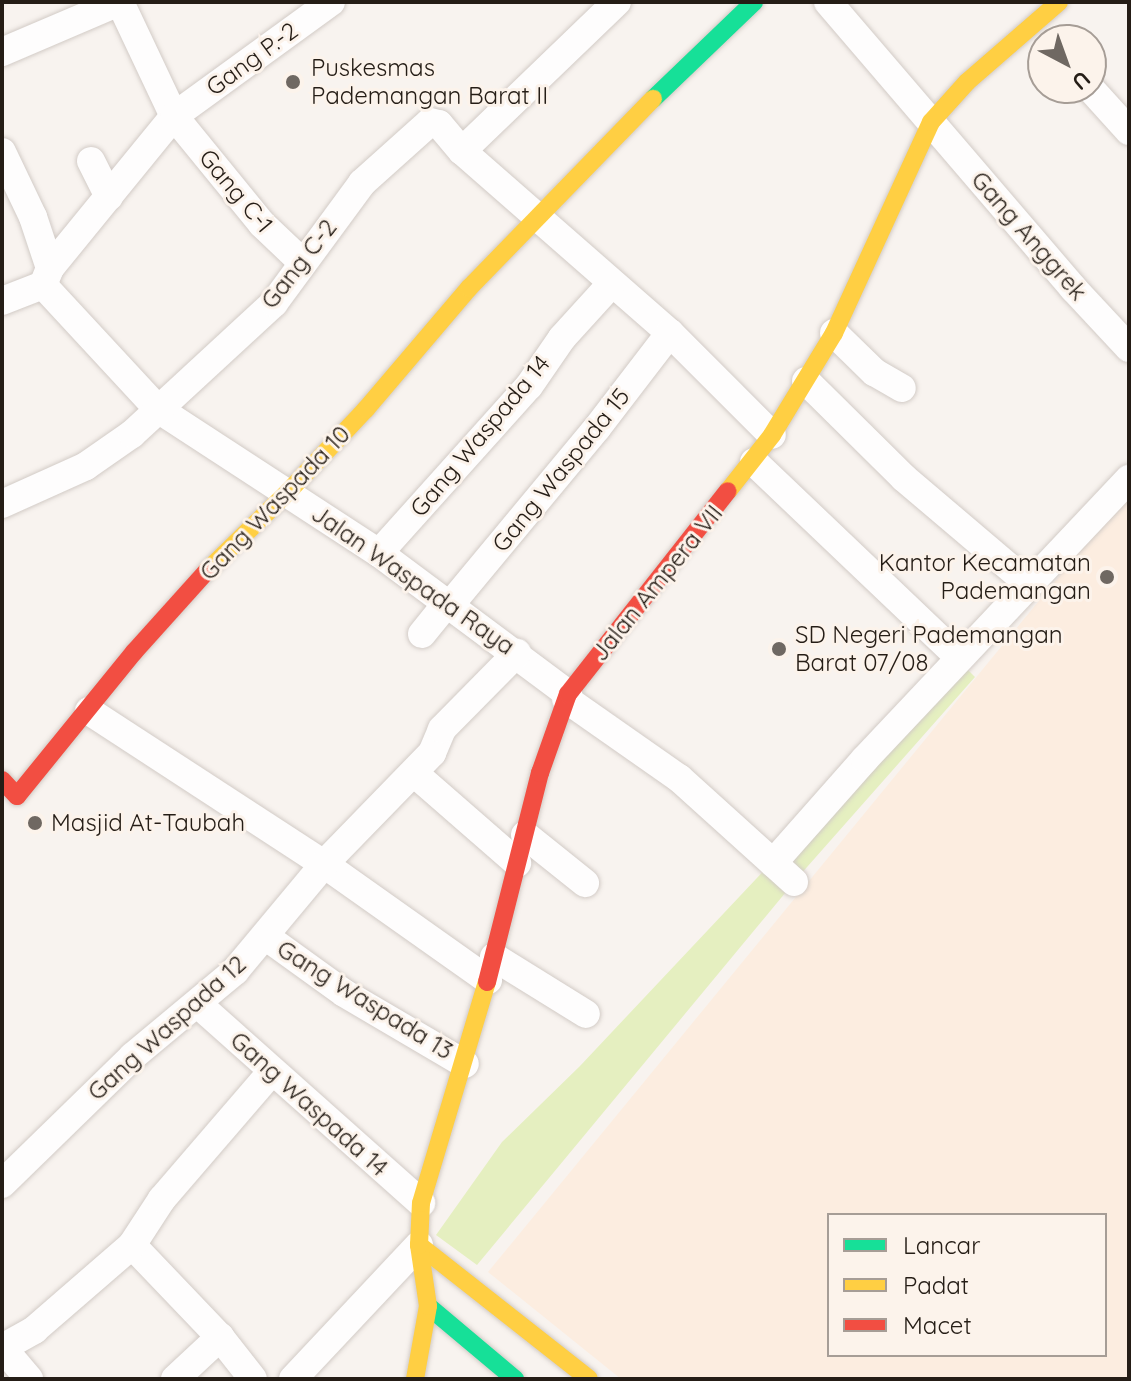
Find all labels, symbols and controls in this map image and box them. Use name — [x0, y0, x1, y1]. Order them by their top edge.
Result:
street label: Gang P.-2 — [201, 16, 303, 102]
north arrow — [1027, 24, 1107, 104]
place label: Puskesmas Pademangan Barat II — [311, 54, 548, 110]
text: U — [1066, 65, 1096, 96]
marker: Puskesmas Pademangan Barat II — [282, 71, 304, 93]
street label: Gang C-1 — [193, 144, 279, 238]
street label: Gang Anggrek — [965, 166, 1093, 306]
street label: Gang C-2 — [255, 214, 343, 314]
street label: Gang Waspada 14 — [404, 350, 556, 522]
street label: Gang Waspada 15 — [486, 382, 636, 558]
street label: Gang Waspada 10 — [194, 420, 356, 586]
street label: Jalan Waspada Raya — [306, 499, 520, 661]
street label: Jalan Ampera VII — [585, 499, 729, 667]
place label: Kantor Kecamatan Pademangan — [879, 549, 1091, 605]
marker: Kantor Kecamatan Pademangan — [1098, 568, 1116, 586]
place label: SD Negeri Pademangan Barat 07/08 — [795, 621, 1063, 677]
marker: SD Negeri Pademangan Barat 07/08 — [770, 640, 788, 658]
place label: Masjid At-Taubah — [51, 809, 245, 837]
marker: Masjid At-Taubah — [26, 814, 44, 832]
street label: Gang Waspada 13 — [272, 934, 458, 1066]
street label: Gang Waspada 12 — [82, 950, 252, 1106]
street label: Gang Waspada 14 — [224, 1026, 394, 1182]
legend — [827, 1213, 1107, 1357]
text: Lancar — [903, 1230, 980, 1260]
text: Padat — [903, 1270, 969, 1300]
text: Macet — [903, 1310, 972, 1340]

